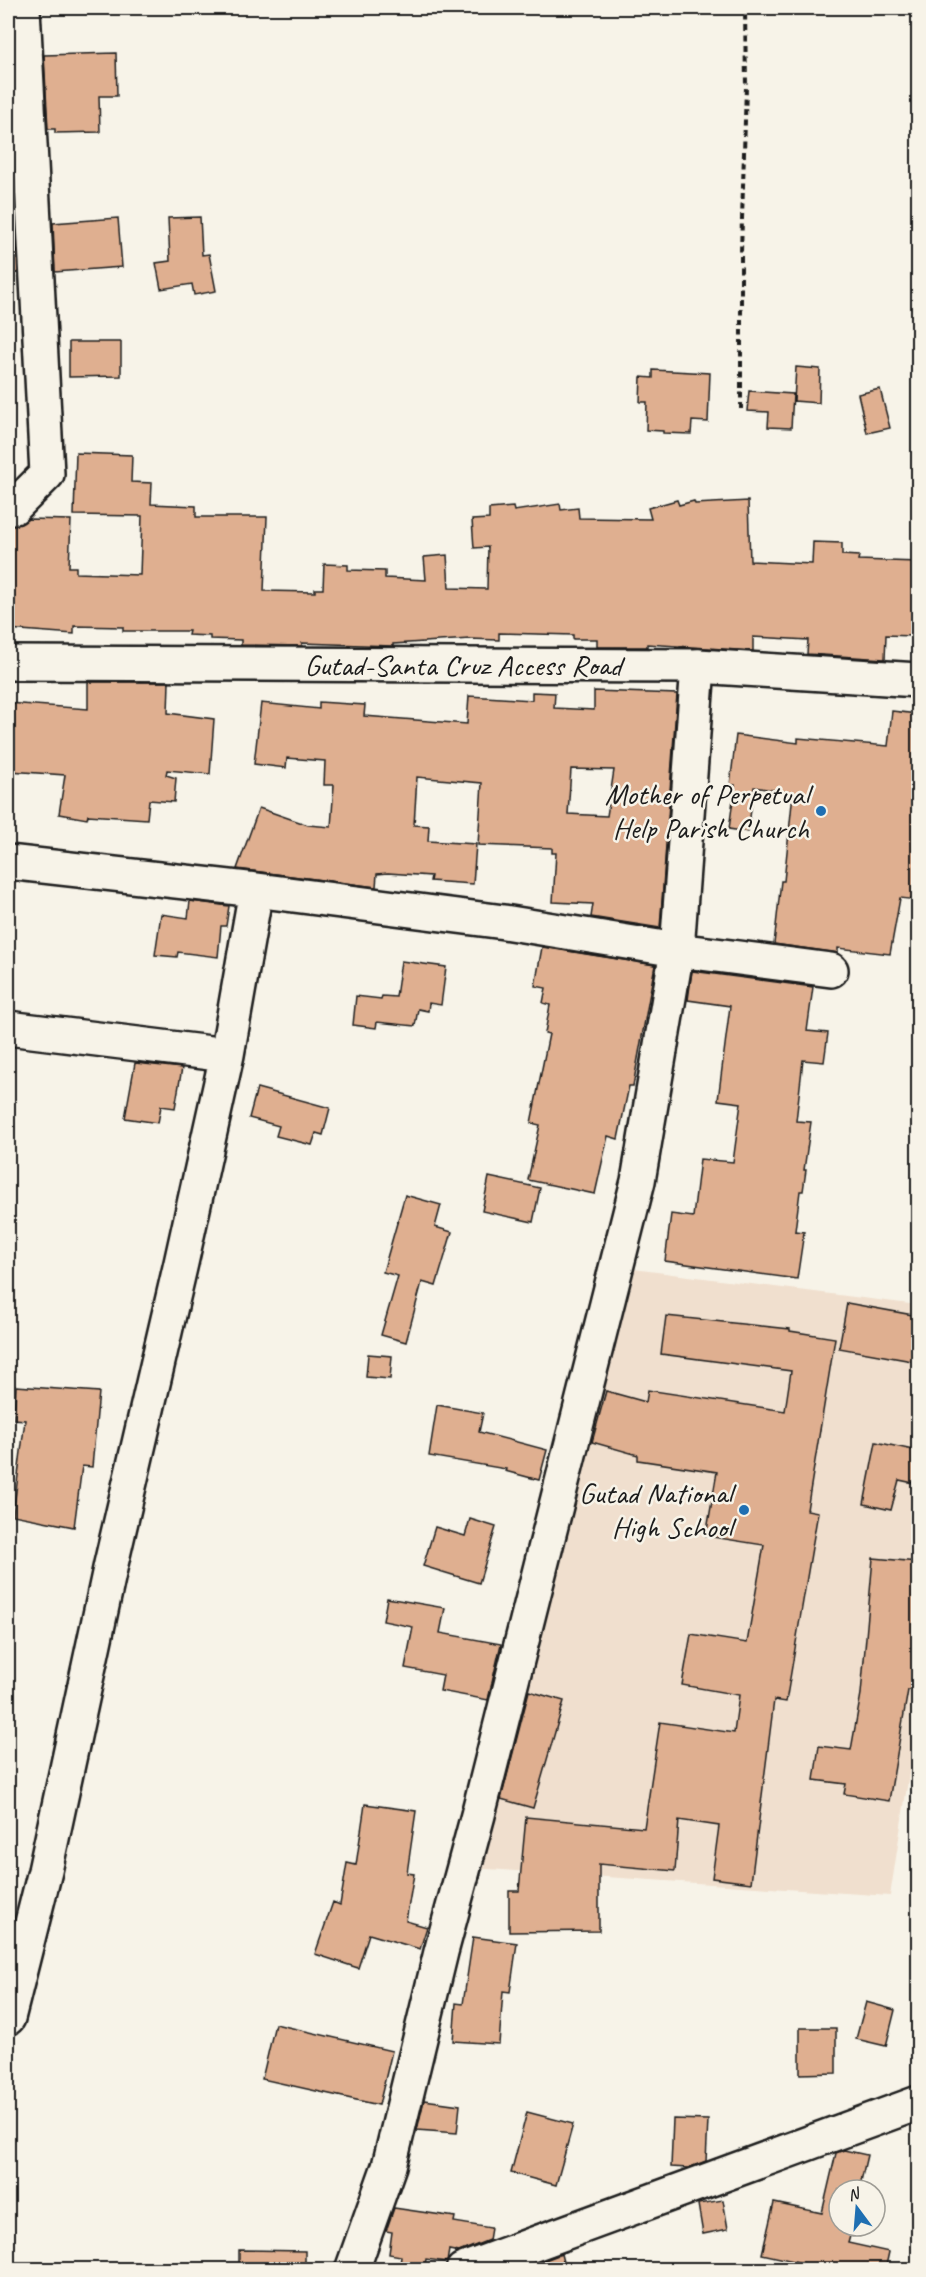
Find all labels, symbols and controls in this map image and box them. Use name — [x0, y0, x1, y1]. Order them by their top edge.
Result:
street label: Gutad-Santa Cruz Access Road — [304, 646, 626, 684]
place label: Mother of Perpetual Help Parish Church — [605, 775, 814, 847]
marker: Mother of Perpetual Help Parish Church — [814, 804, 828, 818]
place label: Gutad National High School — [579, 1474, 737, 1546]
marker: Gutad National High School — [737, 1503, 751, 1517]
north arrow — [827, 2178, 887, 2238]
text: N — [846, 2183, 864, 2206]

